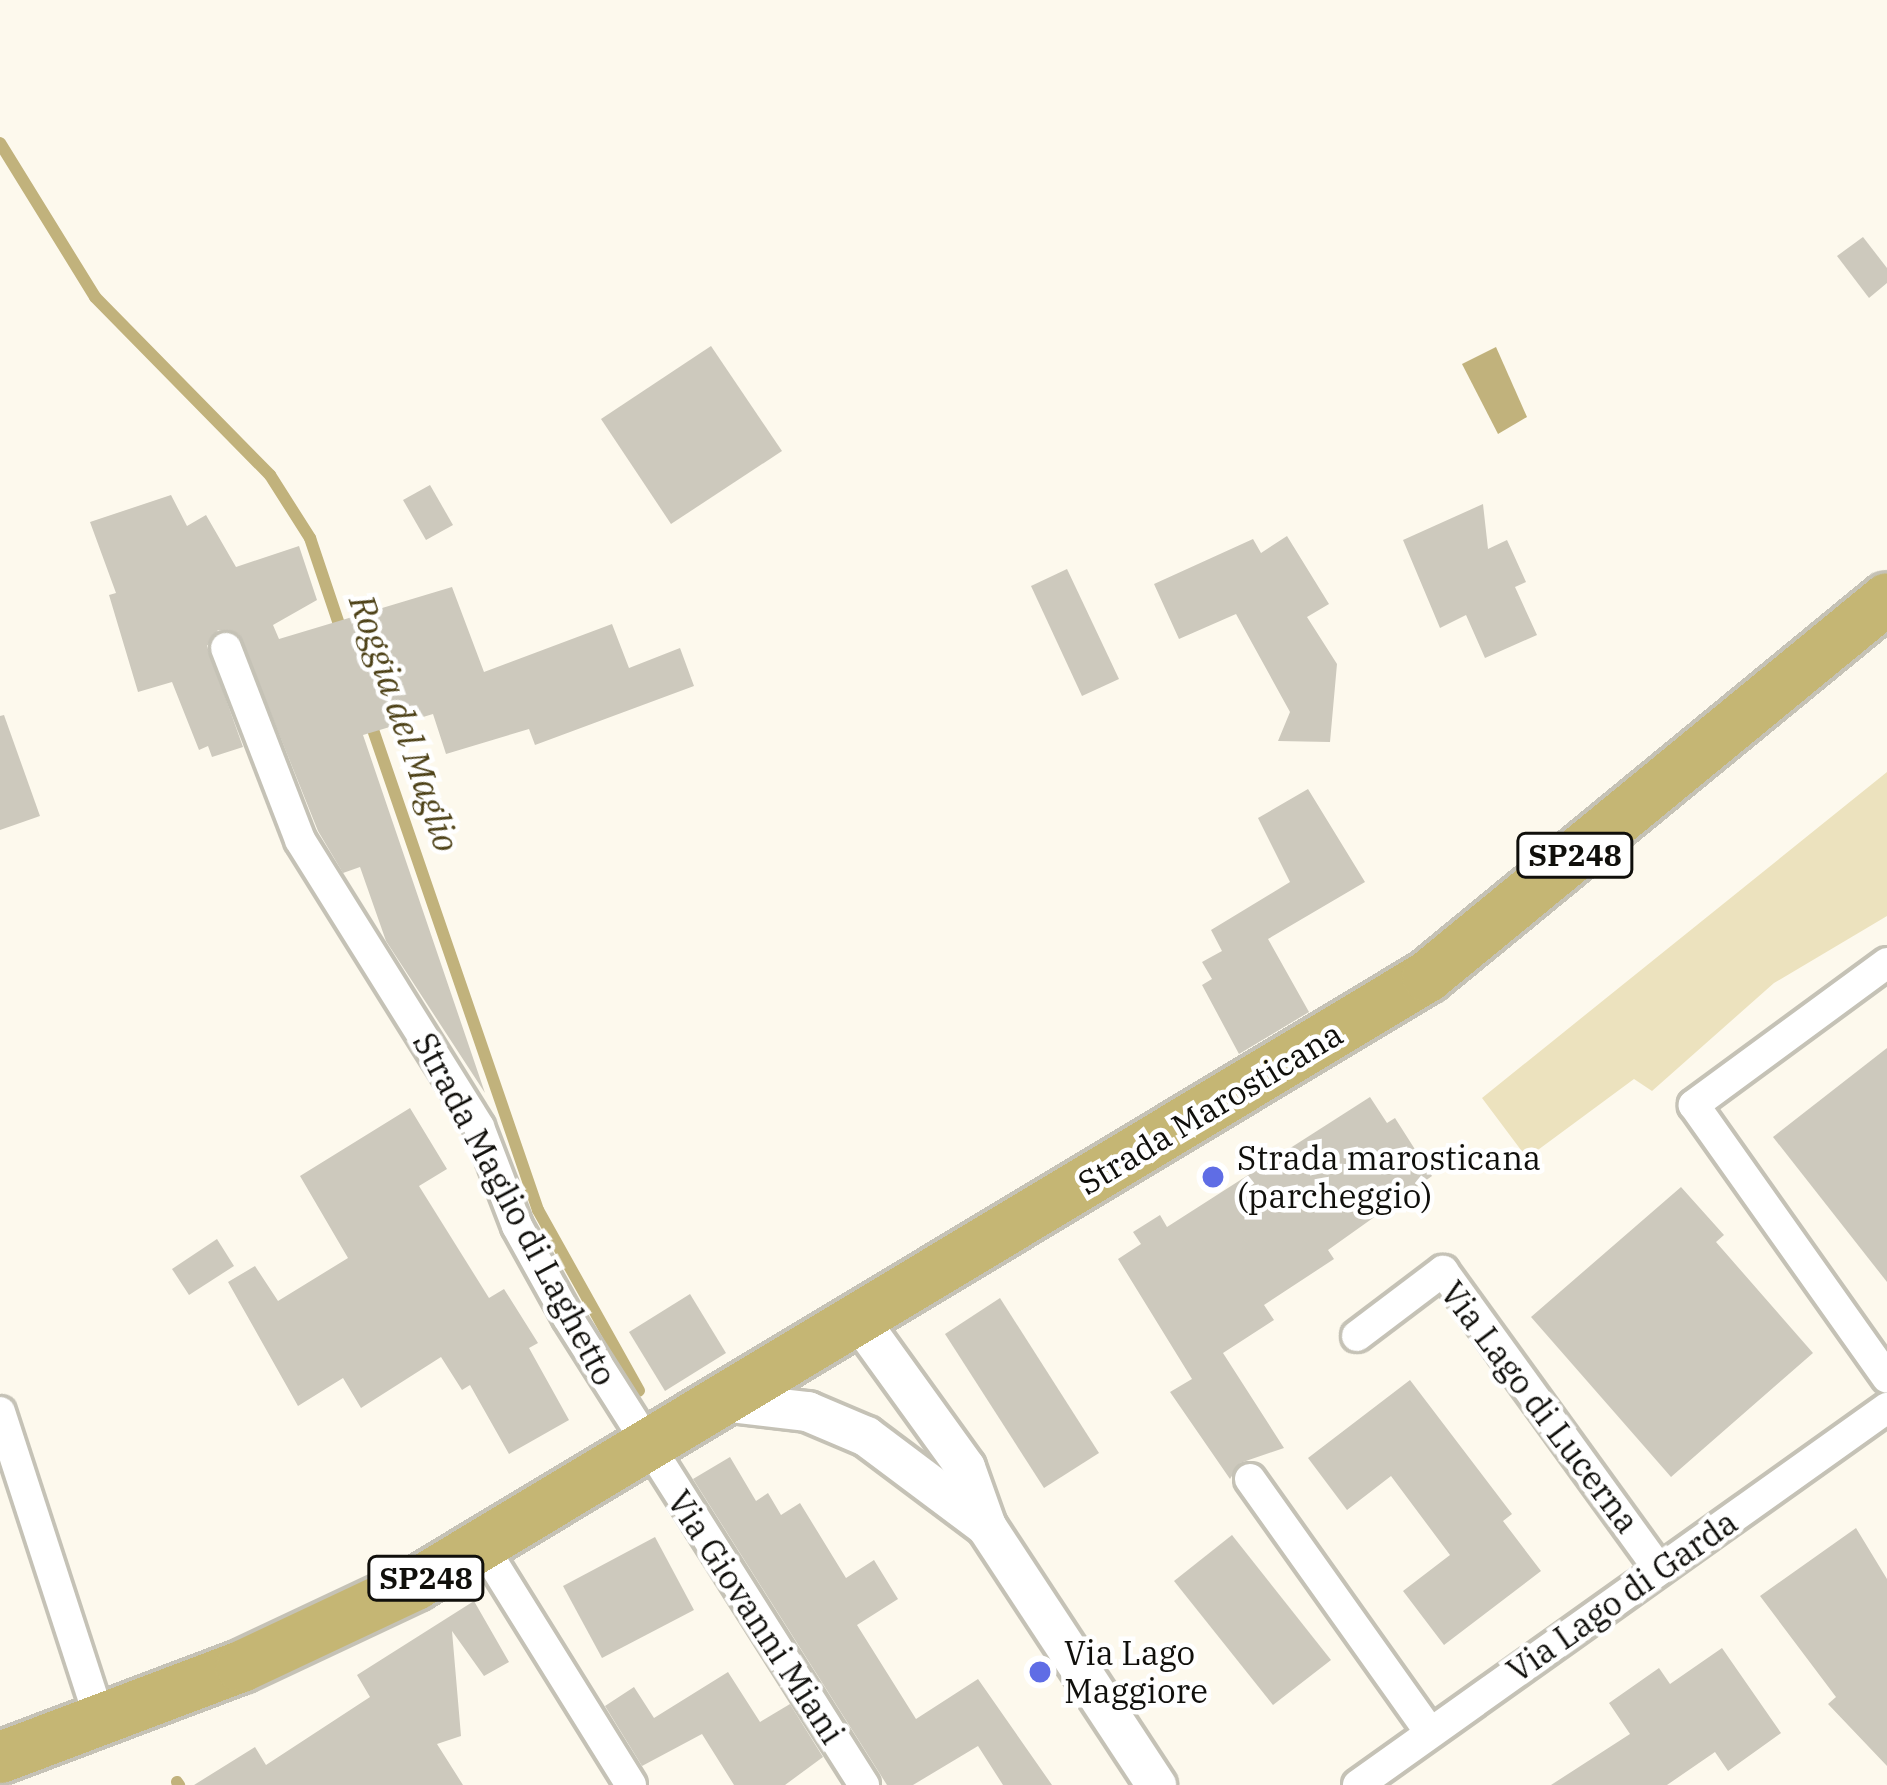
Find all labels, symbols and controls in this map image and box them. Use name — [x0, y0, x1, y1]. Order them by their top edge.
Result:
water label: Roggia del Maglio — [341, 589, 469, 857]
road number: SP248 — [1515, 831, 1635, 879]
street label: Strada Marosticana — [1071, 1013, 1349, 1203]
street label: Strada Maglio di Laghetto — [405, 1026, 625, 1392]
place label: Strada marosticana (parcheggio) — [1237, 1138, 1541, 1216]
marker: Strada marosticana (parcheggio) — [1200, 1164, 1226, 1190]
street label: Via Lago di Lucerna — [1432, 1273, 1648, 1541]
street label: Via Giovanni Miani — [659, 1483, 853, 1751]
street label: Via Lago di Garda — [1499, 1502, 1745, 1690]
road number: SP248 — [366, 1554, 486, 1602]
place label: Via Lago Maggiore — [1064, 1633, 1208, 1711]
marker: Via Lago Maggiore — [1027, 1659, 1053, 1685]

